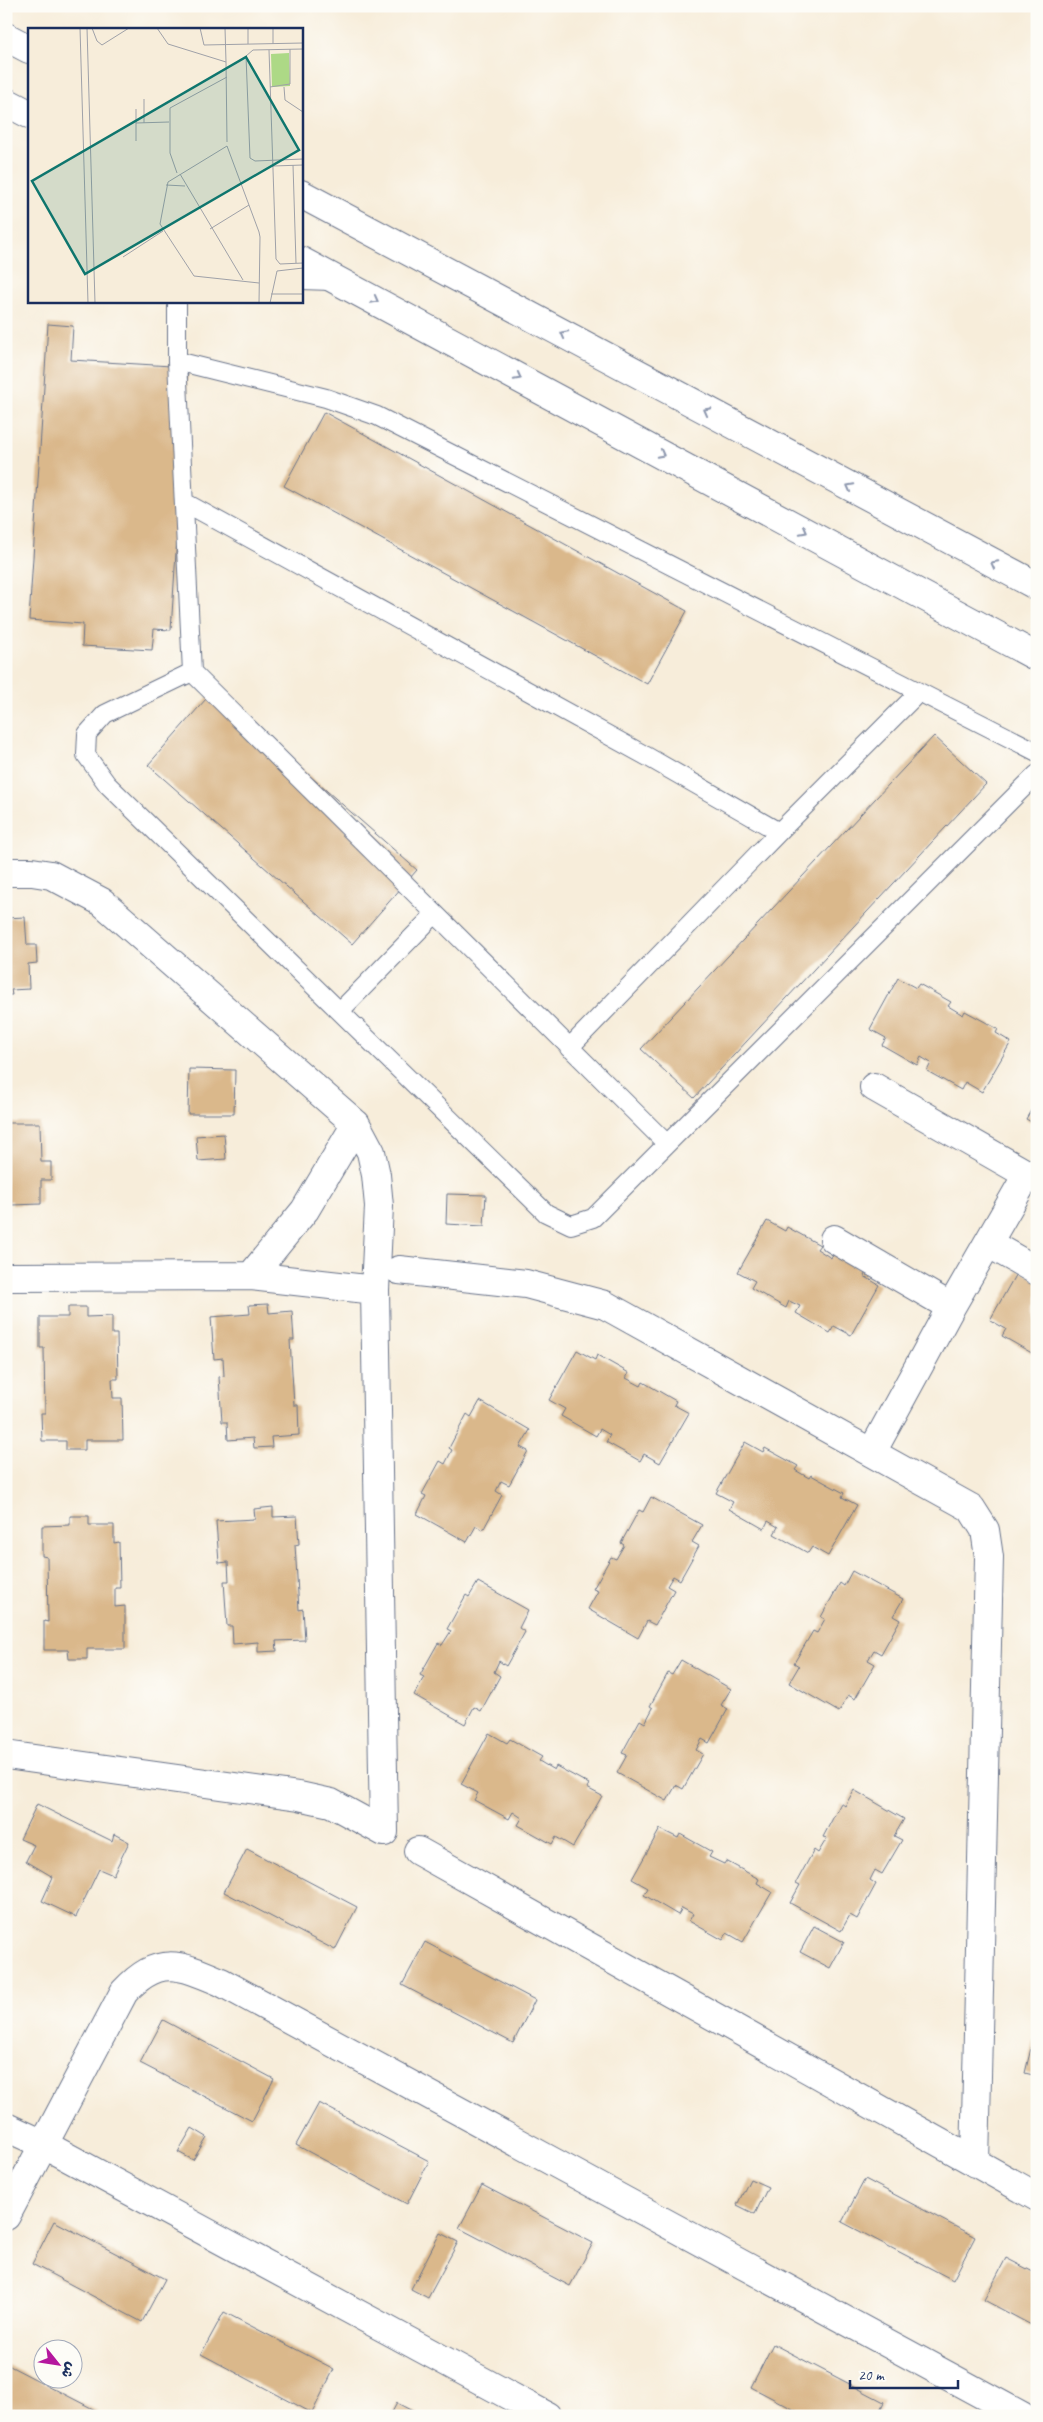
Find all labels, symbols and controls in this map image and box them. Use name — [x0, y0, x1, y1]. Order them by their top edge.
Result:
inset map — [28, 28, 302, 302]
one-way arrow — [370, 294, 379, 304]
one-way arrow — [560, 330, 569, 340]
one-way arrow — [513, 371, 522, 381]
one-way arrow — [703, 407, 712, 417]
one-way arrow — [656, 448, 665, 458]
one-way arrow — [847, 483, 856, 493]
one-way arrow — [799, 525, 808, 535]
one-way arrow — [990, 560, 999, 570]
north arrow — [32, 2340, 82, 2390]
scale bar — [850, 2357, 958, 2389]
text: ش — [58, 2359, 80, 2381]
text: 20 m — [858, 2366, 885, 2385]

